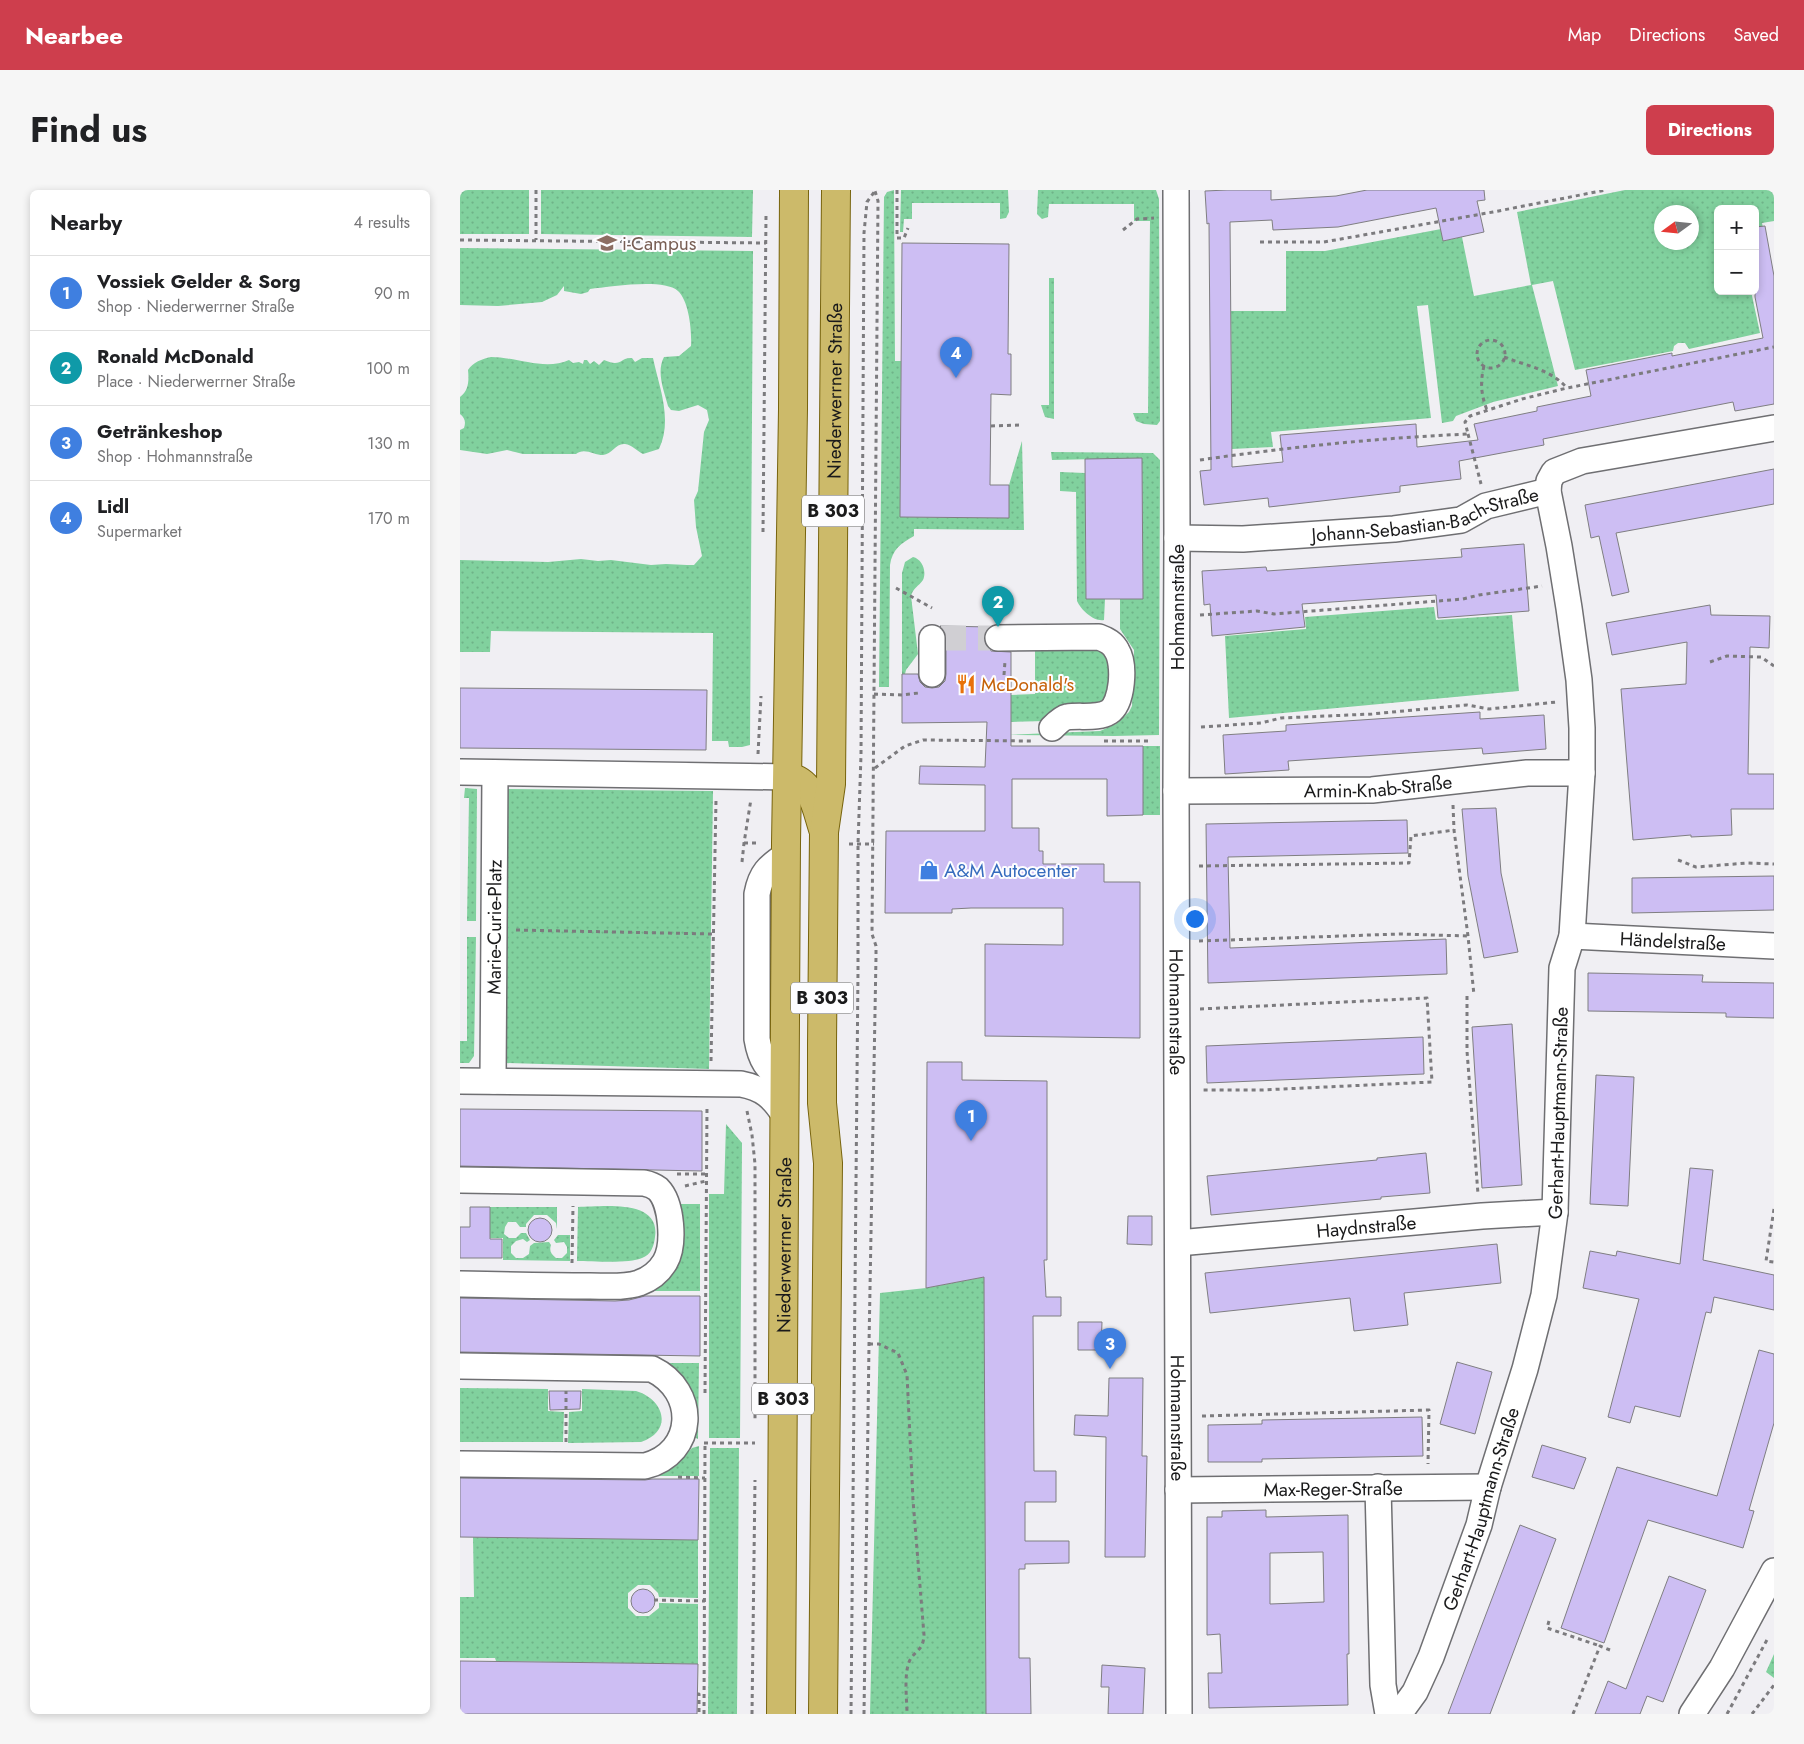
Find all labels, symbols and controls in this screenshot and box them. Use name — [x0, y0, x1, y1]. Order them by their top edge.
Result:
text: Nearbee — [25, 18, 123, 53]
text: Map — [1568, 22, 1601, 48]
text: Directions — [1629, 22, 1705, 48]
text: Saved — [1733, 22, 1779, 48]
text: Find us — [30, 105, 147, 155]
button: Directions — [1646, 105, 1774, 155]
north arrow — [1654, 205, 1699, 250]
map controls — [1714, 205, 1759, 295]
button: + — [1714, 205, 1759, 250]
text: Nearby — [50, 208, 122, 238]
text: 4 results — [354, 211, 410, 234]
place label: i-Campus — [622, 230, 697, 257]
school or university icon: i-Campus — [596, 232, 618, 254]
button: − — [1714, 250, 1759, 295]
text: Vossiek Gelder & Sorg — [97, 268, 301, 295]
text: 1 — [62, 282, 70, 305]
text: 90 m — [374, 282, 410, 305]
text: Shop · Niederwerrner Straße — [97, 295, 294, 318]
street label: Niederwerrner Straße — [821, 303, 849, 479]
pin: 4 — [940, 337, 972, 378]
text: Ronald McDonald — [97, 343, 254, 370]
text: 2 — [61, 357, 71, 380]
text: 100 m — [366, 357, 410, 380]
text: Place · Niederwerrner Straße — [97, 370, 295, 393]
text: Getränkeshop — [97, 418, 222, 445]
text: 3 — [61, 432, 71, 455]
text: 130 m — [367, 432, 410, 455]
text: Shop · Hohmannstraße — [97, 445, 253, 468]
street label: Johann-Sebastian-Bach-Straße — [1308, 481, 1542, 549]
text: Lidl — [97, 493, 129, 520]
road number: B 303 — [802, 496, 864, 526]
text: 4 — [60, 507, 72, 530]
text: 170 m — [368, 507, 410, 530]
text: Supermarket — [97, 520, 182, 543]
street label: Hohmannstraße — [1164, 544, 1191, 670]
pin: 2 — [982, 586, 1014, 627]
place label: McDonald's — [981, 671, 1075, 698]
restaurant icon: McDonald's — [955, 673, 977, 695]
street label: Armin-Knab-Straße — [1304, 768, 1454, 804]
place label: A&M Autocenter — [944, 857, 1078, 884]
street label: Marie-Curie-Platz — [481, 859, 508, 995]
shop icon: A&M Autocenter — [918, 859, 940, 881]
your location — [1182, 906, 1208, 932]
street label: Händelstraße — [1619, 925, 1727, 958]
street label: Hohmannstraße — [1163, 949, 1190, 1075]
road number: B 303 — [791, 982, 853, 1014]
street label: Gerhart-Hauptmann-Straße — [1542, 1006, 1575, 1220]
pin: 1 — [955, 1100, 987, 1141]
street label: Niederwerrner Straße — [770, 1157, 798, 1333]
street label: Haydnstraße — [1315, 1209, 1418, 1245]
pin: 3 — [1094, 1328, 1126, 1369]
street label: Hohmannstraße — [1164, 1355, 1191, 1481]
road number: B 303 — [752, 1384, 814, 1414]
street label: Gerhart-Hauptmann-Straße — [1436, 1404, 1526, 1615]
street label: Max-Reger-Straße — [1263, 1475, 1403, 1503]

